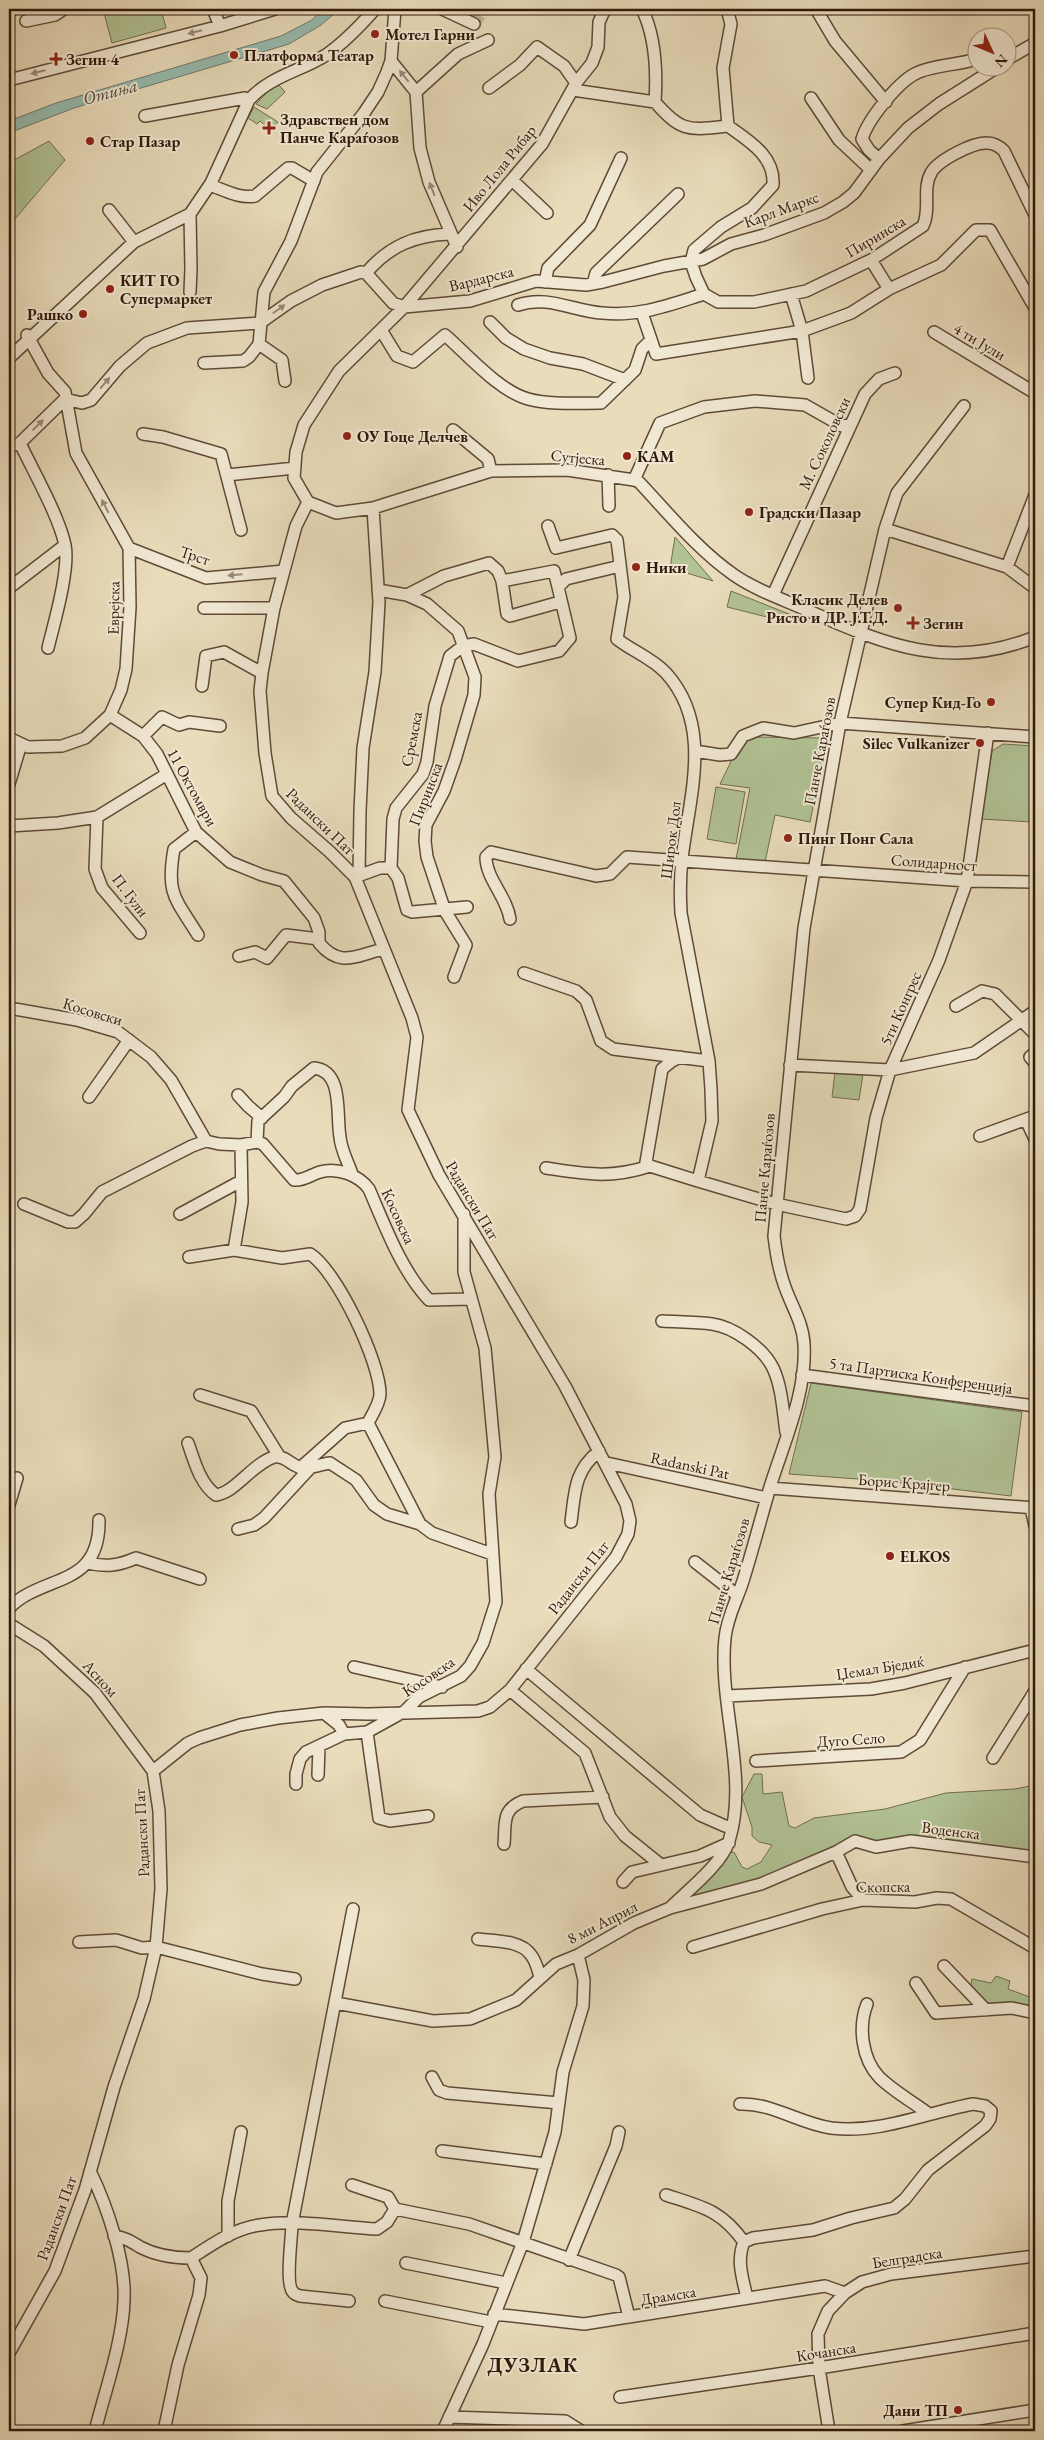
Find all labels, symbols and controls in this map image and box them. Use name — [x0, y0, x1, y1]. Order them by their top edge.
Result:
place label: Мотел Гарни — [385, 24, 476, 45]
one-way arrow — [188, 28, 203, 36]
marker: Мотел Гарни — [369, 28, 381, 40]
north arrow — [966, 28, 1016, 78]
place label: Платформа Театар — [244, 45, 374, 66]
place label: Зегин 4 — [66, 49, 119, 70]
marker: Платформа Театар — [228, 49, 240, 61]
text: N — [990, 51, 1012, 72]
marker: Зегин 4 — [50, 53, 62, 65]
one-way arrow — [30, 69, 45, 77]
one-way arrow — [398, 70, 409, 83]
water label: Отиња — [80, 73, 140, 110]
place label: Здравствен дом Панче Караѓозов — [280, 109, 399, 148]
street label: Иво Лола Рибар — [458, 120, 541, 216]
marker: Здравствен дом Панче Караѓозов — [262, 121, 276, 135]
place label: Стар Пазар — [100, 131, 181, 152]
marker: Стар Пазар — [84, 135, 96, 147]
one-way arrow — [428, 181, 436, 196]
street label: Карл Маркс — [741, 186, 822, 233]
street label: Пиринска — [841, 210, 910, 263]
street label: Вардарска — [447, 260, 516, 297]
place label: КИТ ГО Супермаркет — [120, 270, 213, 309]
marker: КИТ ГО Супермаркет — [104, 283, 116, 295]
place label: Рашко — [27, 304, 73, 325]
one-way arrow — [272, 304, 285, 315]
marker: Рашко — [77, 308, 89, 320]
street label: 4 ти Јули — [950, 318, 1010, 365]
one-way arrow — [99, 377, 110, 389]
street label: М. Соколовски — [794, 393, 855, 493]
one-way arrow — [32, 419, 44, 431]
place label: ОУ Гоце Делчев — [357, 426, 468, 447]
marker: ОУ Гоце Делчев — [341, 430, 353, 442]
street label: Сутјеска — [550, 445, 607, 470]
place label: КАМ — [637, 446, 675, 467]
marker: КАМ — [621, 450, 633, 462]
one-way arrow — [101, 499, 109, 513]
place label: Градски Пазар — [759, 502, 861, 523]
marker: Градски Пазар — [743, 506, 755, 518]
street label: Трст — [177, 541, 213, 570]
place label: Ники — [646, 557, 687, 578]
marker: Ники — [630, 561, 642, 573]
one-way arrow — [227, 572, 243, 580]
street label: Еврејска — [103, 580, 124, 635]
place label: Класик Делев Ристо и ДР. Ј.Т.Д. — [766, 589, 888, 628]
marker: Класик Делев Ристо и ДР. Ј.Т.Д. — [892, 602, 904, 614]
place label: Зегин — [923, 613, 964, 634]
marker: Зегин — [907, 617, 919, 629]
place label: Супер Кид-Го — [885, 692, 981, 713]
street label: Панче Караѓозов — [799, 695, 840, 807]
marker: Супер Кид-Го — [985, 696, 997, 708]
street label: Сремска — [396, 709, 427, 769]
place label: Silec Vulkanizer — [863, 733, 970, 754]
marker: Silec Vulkanizer — [974, 737, 986, 749]
street label: 11 Октомври — [162, 744, 223, 831]
street label: Пиринска — [404, 759, 447, 829]
street label: Радански Пат — [282, 783, 360, 860]
street label: Широк Дол — [655, 799, 686, 880]
place label: Пинг Понг Сала — [798, 828, 915, 849]
marker: Пинг Понг Сала — [782, 832, 794, 844]
street label: Солидарност — [890, 849, 978, 876]
street label: П. Гули — [107, 869, 154, 922]
street label: 5ти Конгрес — [875, 968, 926, 1049]
street label: Косовски — [60, 992, 126, 1031]
street label: Панче Караѓозов — [749, 1112, 780, 1224]
street label: Радански Пат — [441, 1157, 505, 1244]
street label: Косовска — [377, 1185, 421, 1248]
street label: 5 та Партиска Конференција — [828, 1352, 1015, 1399]
street label: Radanski Pat — [649, 1447, 731, 1484]
street label: Борис Крајгер — [857, 1469, 951, 1496]
street label: Панче Караѓозов — [702, 1515, 755, 1627]
street label: Радански Пат — [543, 1536, 614, 1619]
place label: ELKOS — [900, 1546, 950, 1567]
marker: ELKOS — [884, 1550, 896, 1562]
street label: Џемал Бједиќ — [835, 1650, 926, 1685]
street label: Косовска — [398, 1651, 459, 1702]
street label: Асном — [77, 1655, 123, 1701]
street label: Дуго Село — [816, 1727, 886, 1752]
street label: Радански Пат — [129, 1788, 154, 1878]
street label: Воденска — [920, 1816, 982, 1845]
street label: Скопска — [855, 1876, 911, 1897]
street label: 8 ми Април — [564, 1896, 641, 1949]
street label: Радански Пат — [32, 2173, 82, 2263]
street label: Белградска — [871, 2241, 944, 2273]
street label: Драмска — [639, 2281, 698, 2310]
street label: Кочанска — [795, 2336, 858, 2367]
district label: ДУЗЛАК — [487, 2351, 579, 2378]
place label: Дани ТП — [883, 2400, 948, 2421]
marker: Дани ТП — [952, 2404, 964, 2416]

